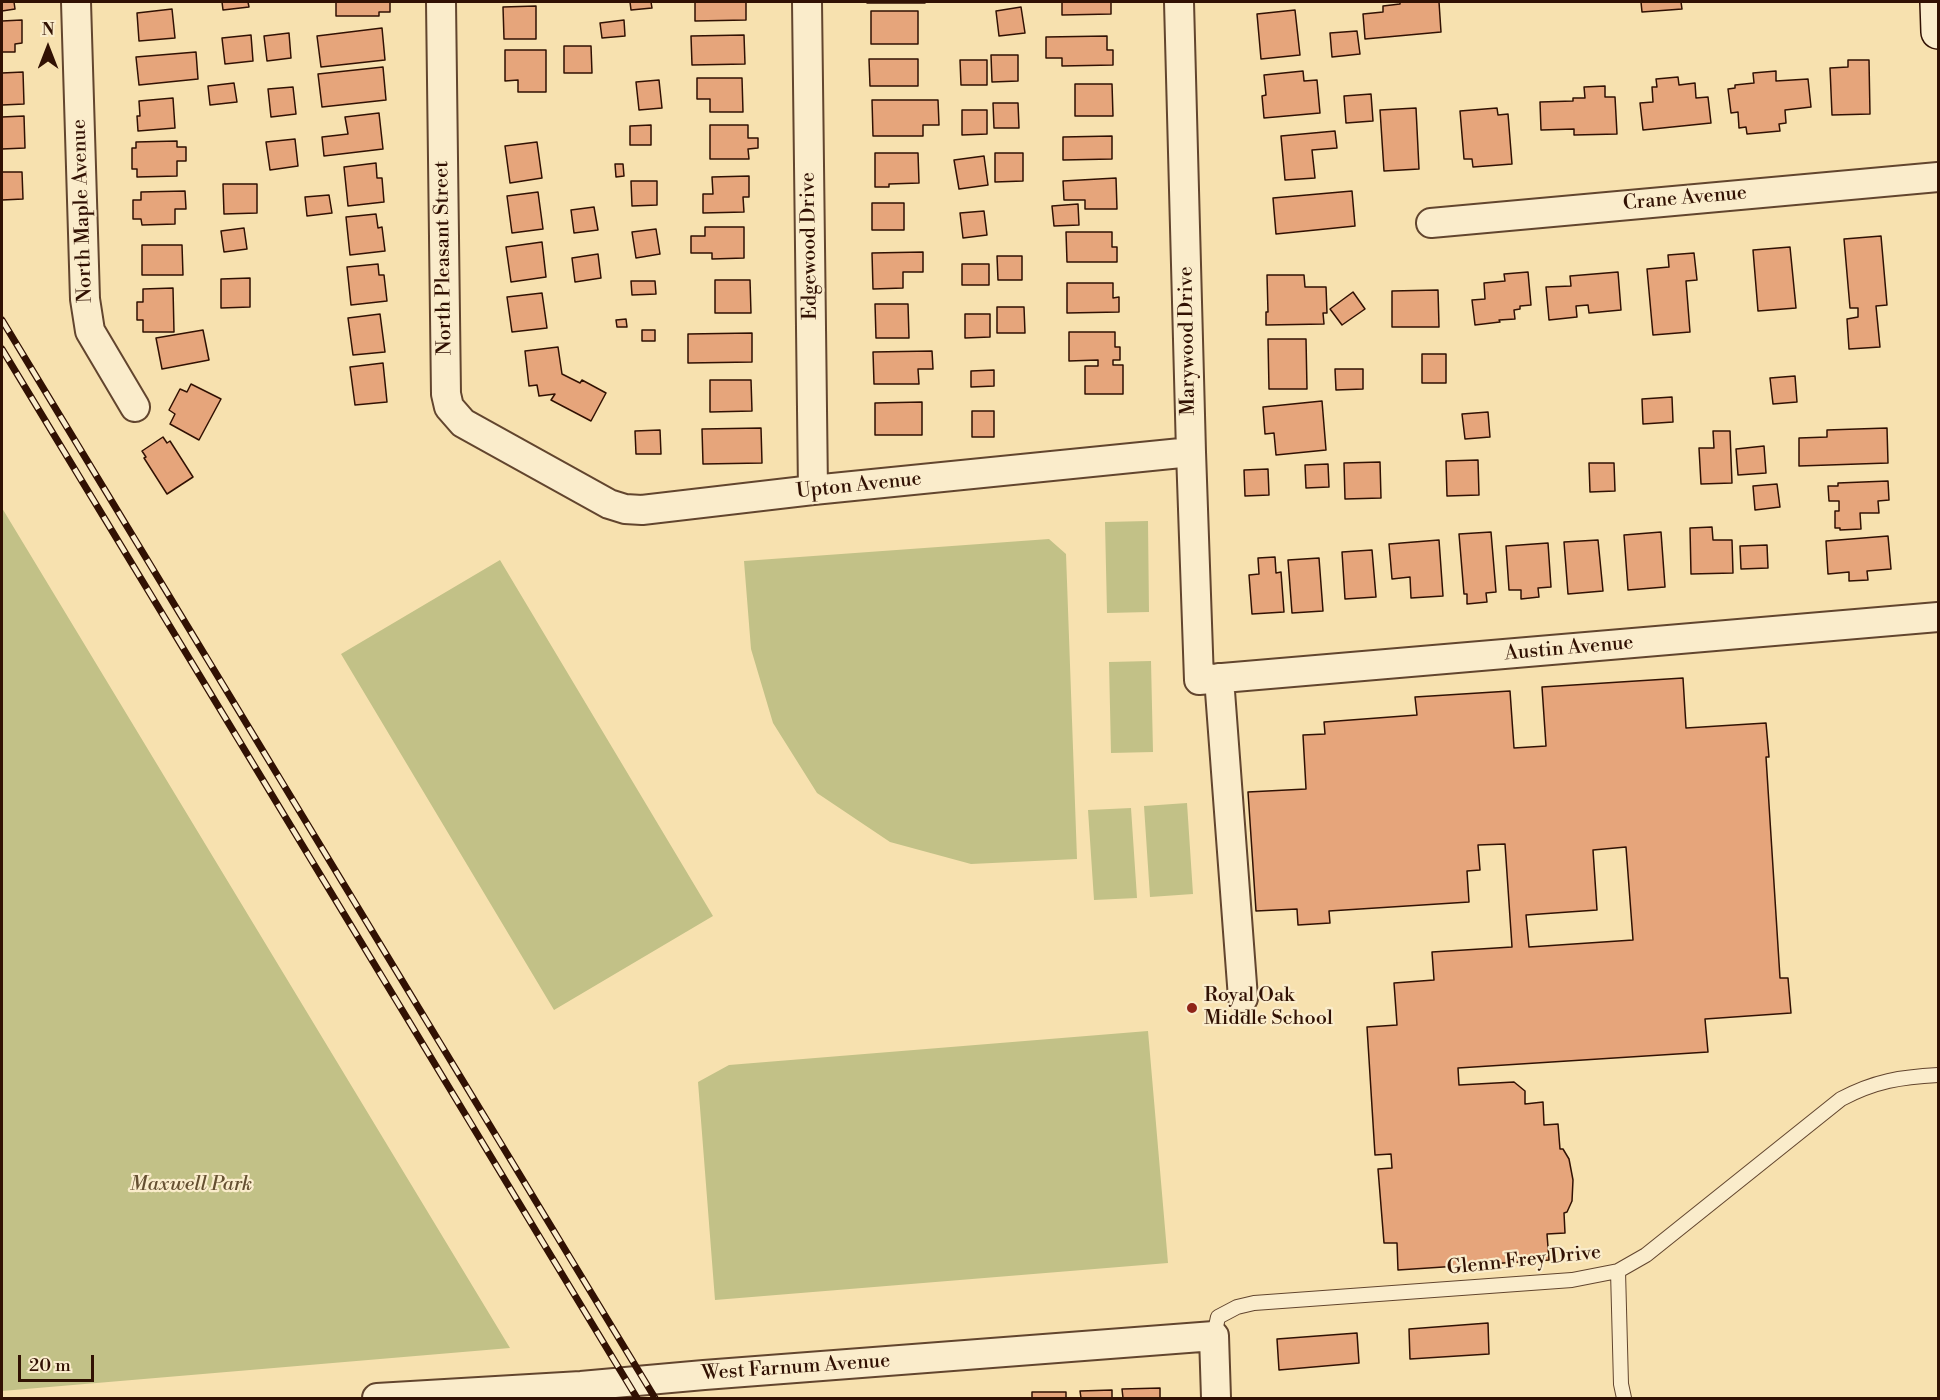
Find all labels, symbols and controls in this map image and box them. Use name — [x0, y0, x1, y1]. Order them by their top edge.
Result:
north arrow — [18, 18, 78, 78]
text: N — [42, 20, 54, 40]
street label: North Maple Avenue — [68, 119, 98, 303]
street label: North Pleasant Street — [430, 161, 458, 355]
street label: Edgewood Drive — [797, 172, 823, 320]
street label: Crane Avenue — [1622, 182, 1748, 216]
street label: Marywood Drive — [1175, 266, 1201, 416]
street label: Upton Avenue — [795, 467, 923, 505]
street label: Austin Avenue — [1503, 631, 1635, 667]
place label: Royal Oak Middle School — [1204, 984, 1333, 1031]
marker: Royal Oak Middle School — [1185, 1001, 1199, 1015]
park label: Maxwell Park — [130, 1173, 252, 1197]
street label: Glenn Frey Drive — [1446, 1241, 1602, 1281]
scale bar — [21, 1343, 98, 1381]
street label: West Farnum Avenue — [701, 1349, 891, 1387]
text: 20 m — [29, 1354, 71, 1377]

